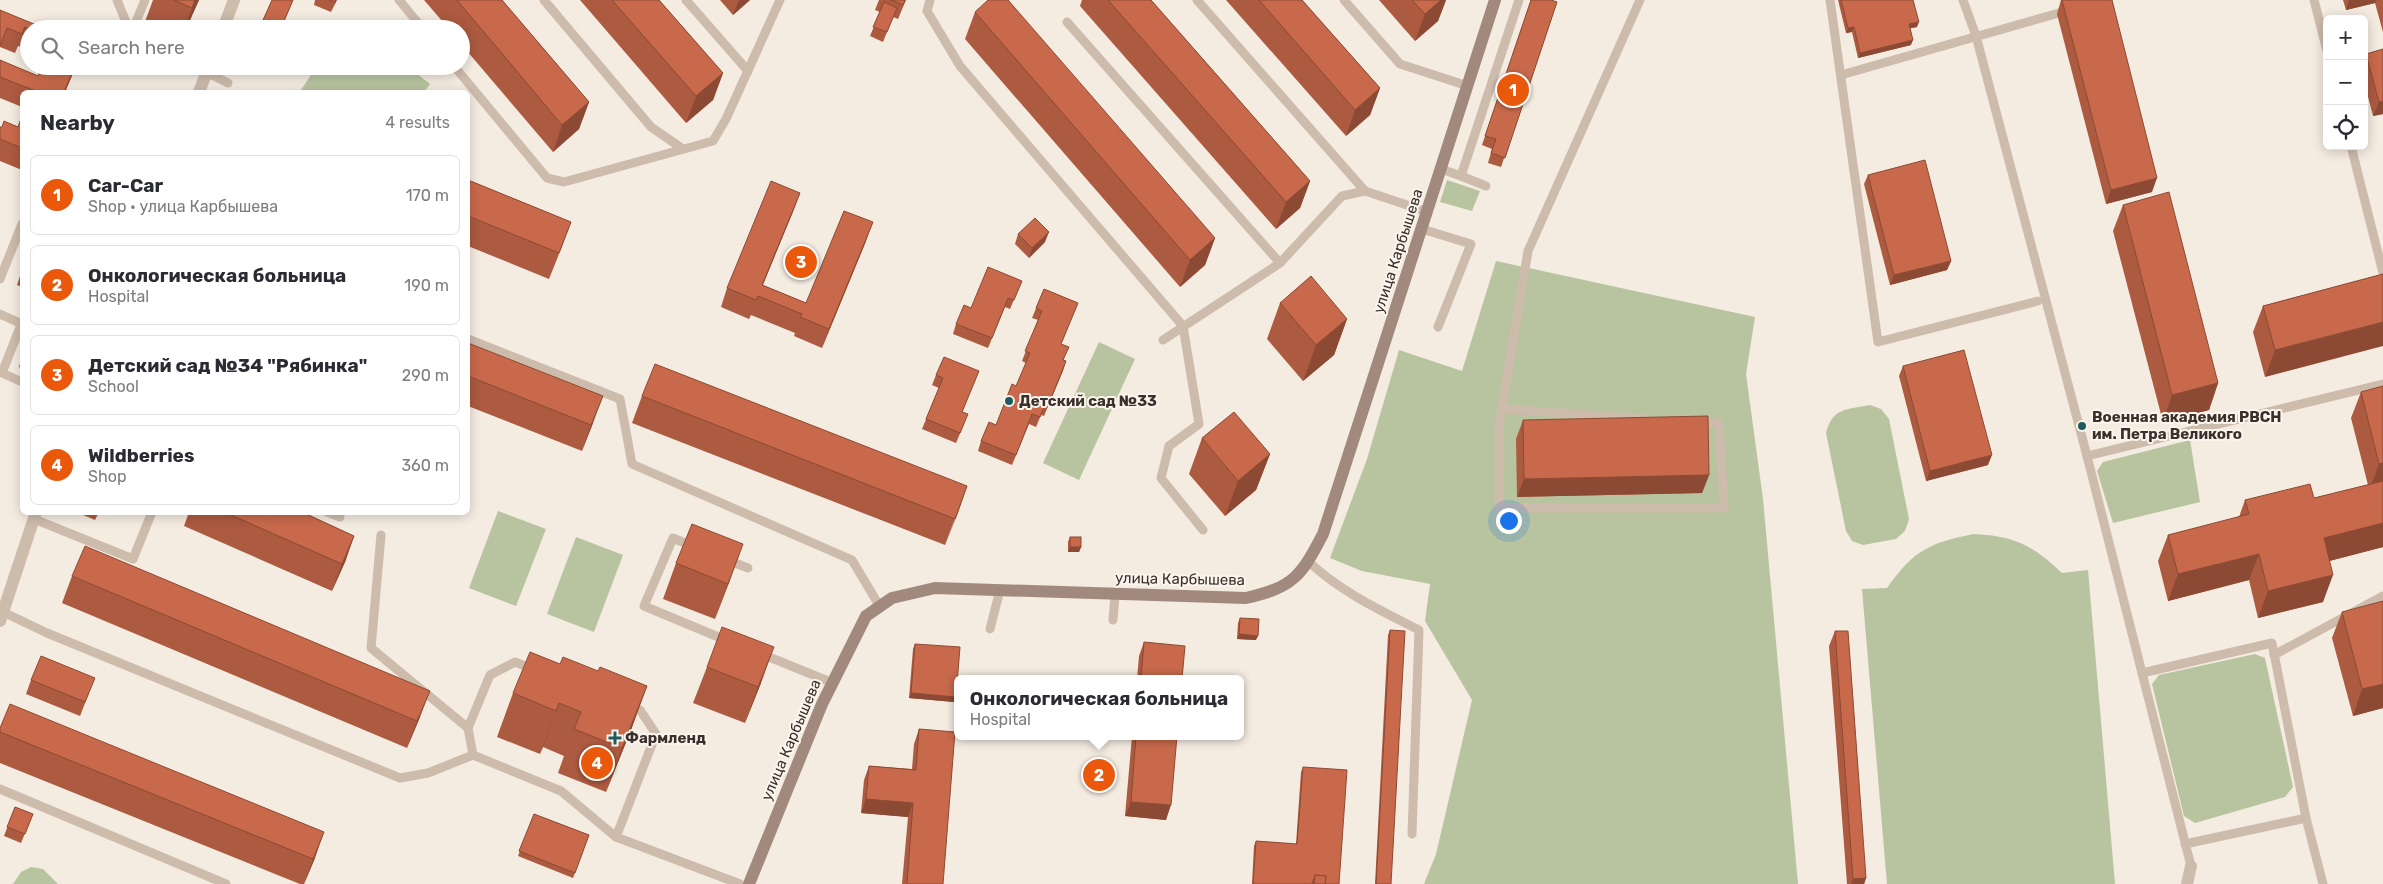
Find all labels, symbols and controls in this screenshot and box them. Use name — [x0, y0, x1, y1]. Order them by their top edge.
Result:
map controls — [2323, 15, 2368, 150]
button: + — [2323, 15, 2368, 60]
search box — [20, 20, 470, 75]
icon: search — [38, 34, 66, 62]
text: Search here — [78, 36, 185, 59]
button: − — [2323, 60, 2368, 105]
pin: 1 — [1497, 71, 1529, 109]
button: locate — [2323, 105, 2368, 150]
text: Nearby — [40, 110, 115, 135]
text: 4 results — [385, 113, 450, 132]
text: Car-Car — [88, 174, 163, 197]
text: 1 — [53, 186, 61, 205]
text: 170 m — [406, 186, 449, 205]
street label: улица Карбышева — [1369, 186, 1427, 316]
text: Shop · улица Карбышева — [88, 197, 278, 216]
pin: 3 — [785, 243, 817, 281]
text: Онкологическая больница — [88, 264, 346, 287]
text: 2 — [52, 276, 62, 295]
text: 190 m — [404, 276, 449, 295]
text: Hospital — [88, 287, 149, 306]
text: Детский сад №34 "Рябинка" — [88, 354, 367, 377]
text: 3 — [52, 366, 62, 385]
text: 290 m — [402, 366, 449, 385]
text: School — [88, 377, 139, 396]
place label: Детский сад №33 — [1019, 392, 1157, 410]
marker: Детский сад №33 — [1003, 395, 1015, 407]
place label: Военная академия РВСН им. Петра Великого — [2092, 408, 2282, 443]
marker: Военная академия РВСН им. Петра Великого — [2076, 420, 2088, 432]
text: Wildberries — [88, 444, 194, 467]
text: 4 — [52, 456, 62, 475]
text: 360 m — [401, 456, 449, 475]
text: Shop — [88, 467, 126, 486]
your location — [1496, 508, 1522, 534]
street label: улица Карбышева — [1115, 569, 1245, 589]
popup — [954, 675, 1244, 740]
street label: улица Карбышева — [757, 677, 825, 803]
text: Онкологическая больница — [970, 687, 1228, 710]
text: Hospital — [970, 710, 1031, 729]
place label: Фармленд — [625, 729, 706, 747]
marker: Фармленд — [609, 732, 621, 744]
pin: 4 — [581, 744, 613, 782]
pin: 2 — [1083, 756, 1115, 794]

